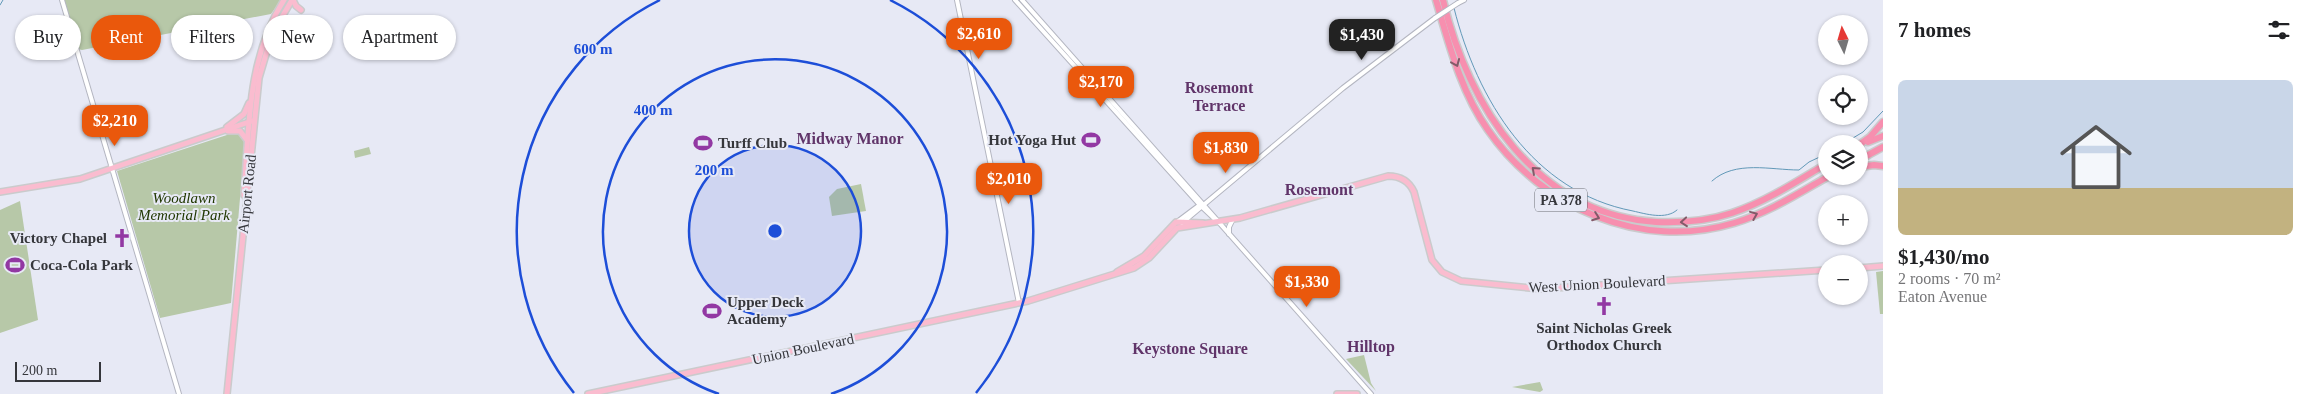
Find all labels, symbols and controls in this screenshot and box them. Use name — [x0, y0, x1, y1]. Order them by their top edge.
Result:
chip: Buy — [15, 15, 81, 60]
chip: Rent — [91, 15, 161, 60]
chip: Filters — [171, 15, 253, 60]
chip: New — [263, 15, 333, 60]
chip: Apartment — [343, 15, 456, 60]
north arrow — [1818, 15, 1868, 65]
map controls — [1818, 15, 1868, 305]
icon: filters — [2265, 16, 2293, 44]
pin: $2,610 — [938, 18, 1020, 60]
pin: $1,430 — [1321, 18, 1403, 61]
text: 7 homes — [1898, 18, 1971, 42]
text: $2,610 — [957, 25, 1001, 42]
text: $1,430 — [1340, 26, 1384, 43]
text: 600 m — [574, 41, 613, 57]
one-way arrow — [1449, 58, 1460, 67]
pin: $2,170 — [1060, 66, 1142, 108]
text: $2,170 — [1079, 73, 1123, 90]
button: locate — [1818, 75, 1868, 125]
district label: Rosemont Terrace — [1185, 79, 1254, 114]
text: 400 m — [634, 102, 673, 118]
pin: $2,210 — [74, 104, 156, 147]
text: $2,210 — [93, 112, 137, 129]
icon: home — [2051, 112, 2141, 202]
sports icon: Hot Yoga Hut — [1080, 129, 1102, 151]
district label: Midway Manor — [796, 130, 904, 148]
sports icon: Turff Club — [692, 132, 714, 154]
place label: Hot Yoga Hut — [988, 132, 1076, 148]
pin: $1,830 — [1185, 132, 1267, 174]
place label: Turff Club — [718, 135, 787, 151]
button: layers — [1818, 135, 1868, 185]
text: $1,830 — [1204, 139, 1248, 156]
street label: Airport Road — [235, 153, 259, 234]
text: 200 m — [695, 162, 734, 178]
pin: $2,010 — [968, 162, 1050, 205]
one-way arrow — [1531, 167, 1540, 176]
text: $2,010 — [987, 170, 1031, 187]
district label: Rosemont — [1285, 181, 1354, 198]
road number: PA 378 — [1535, 188, 1587, 212]
park label: Woodlawn Memorial Park — [137, 190, 230, 223]
button: + — [1818, 195, 1868, 245]
one-way arrow — [1591, 211, 1600, 221]
one-way arrow — [1750, 211, 1758, 221]
one-way arrow — [1680, 216, 1688, 227]
centre of rings — [766, 222, 784, 240]
church icon: Victory Chapel — [111, 227, 133, 249]
place label: Victory Chapel — [10, 230, 107, 246]
text: $1,430/mo — [1898, 245, 1990, 269]
sports icon: Coca-Cola Park — [4, 254, 26, 276]
button: − — [1818, 255, 1868, 305]
place label: Coca-Cola Park — [30, 257, 134, 273]
pin: $1,330 — [1266, 266, 1348, 308]
text: 2 rooms · 70 m² — [1898, 270, 2001, 287]
street label: West Union Boulevard — [1528, 272, 1666, 296]
text: $1,330 — [1285, 273, 1329, 290]
text: Eaton Avenue — [1898, 288, 1987, 305]
place label: Upper Deck Academy — [727, 294, 804, 327]
church icon: Saint Nicholas Greek Orthodox Church — [1593, 295, 1615, 317]
sports icon: Upper Deck Academy — [701, 300, 723, 322]
place label: Saint Nicholas Greek Orthodox Church — [1536, 320, 1672, 353]
street label: Union Boulevard — [751, 330, 856, 368]
district label: Hilltop — [1347, 338, 1395, 356]
district label: Keystone Square — [1132, 340, 1248, 358]
scale bar — [15, 359, 101, 382]
text: 200 m — [22, 363, 57, 378]

